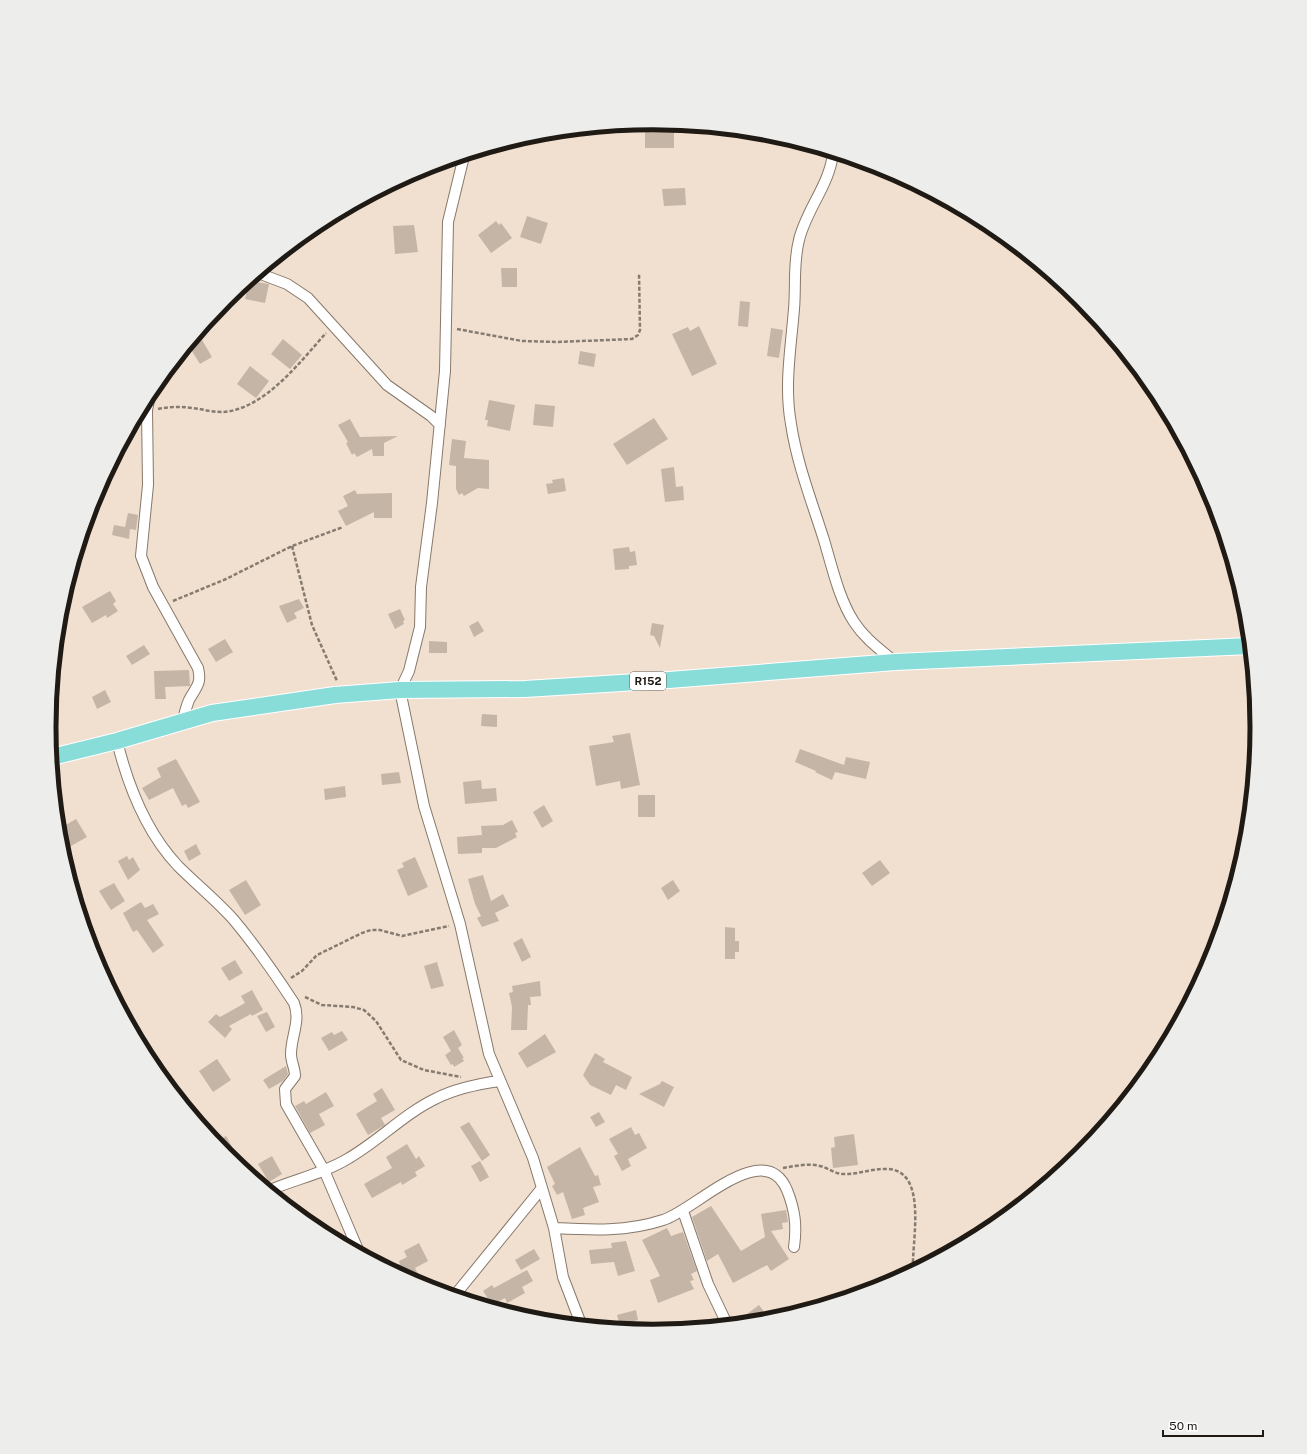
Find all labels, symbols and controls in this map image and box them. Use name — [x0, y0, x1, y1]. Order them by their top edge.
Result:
road number: R152 — [630, 672, 666, 690]
scale bar — [1163, 1412, 1263, 1438]
text: 50 m — [1169, 1419, 1197, 1433]

